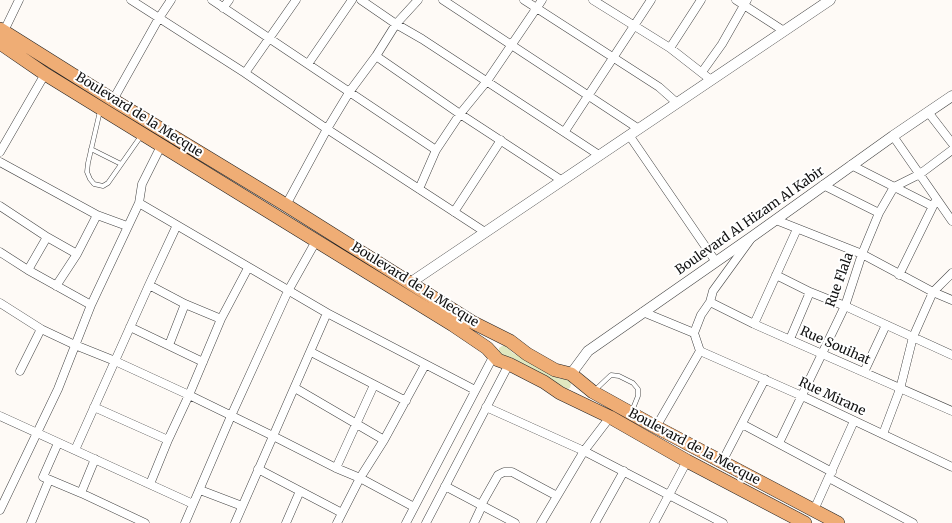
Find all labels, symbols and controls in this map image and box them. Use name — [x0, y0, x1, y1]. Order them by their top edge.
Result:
street label: Boulevard de la Mecque — [73, 69, 205, 161]
street label: Boulevard Al Hizam Al Kabir — [673, 164, 827, 278]
street label: Boulevard de la Mecque — [349, 239, 481, 331]
street label: Rue Flala — [823, 251, 857, 309]
street label: Rue Souihat — [798, 324, 872, 368]
street label: Rue Mirane — [796, 375, 868, 419]
street label: Boulevard de la Mecque — [625, 406, 763, 488]

